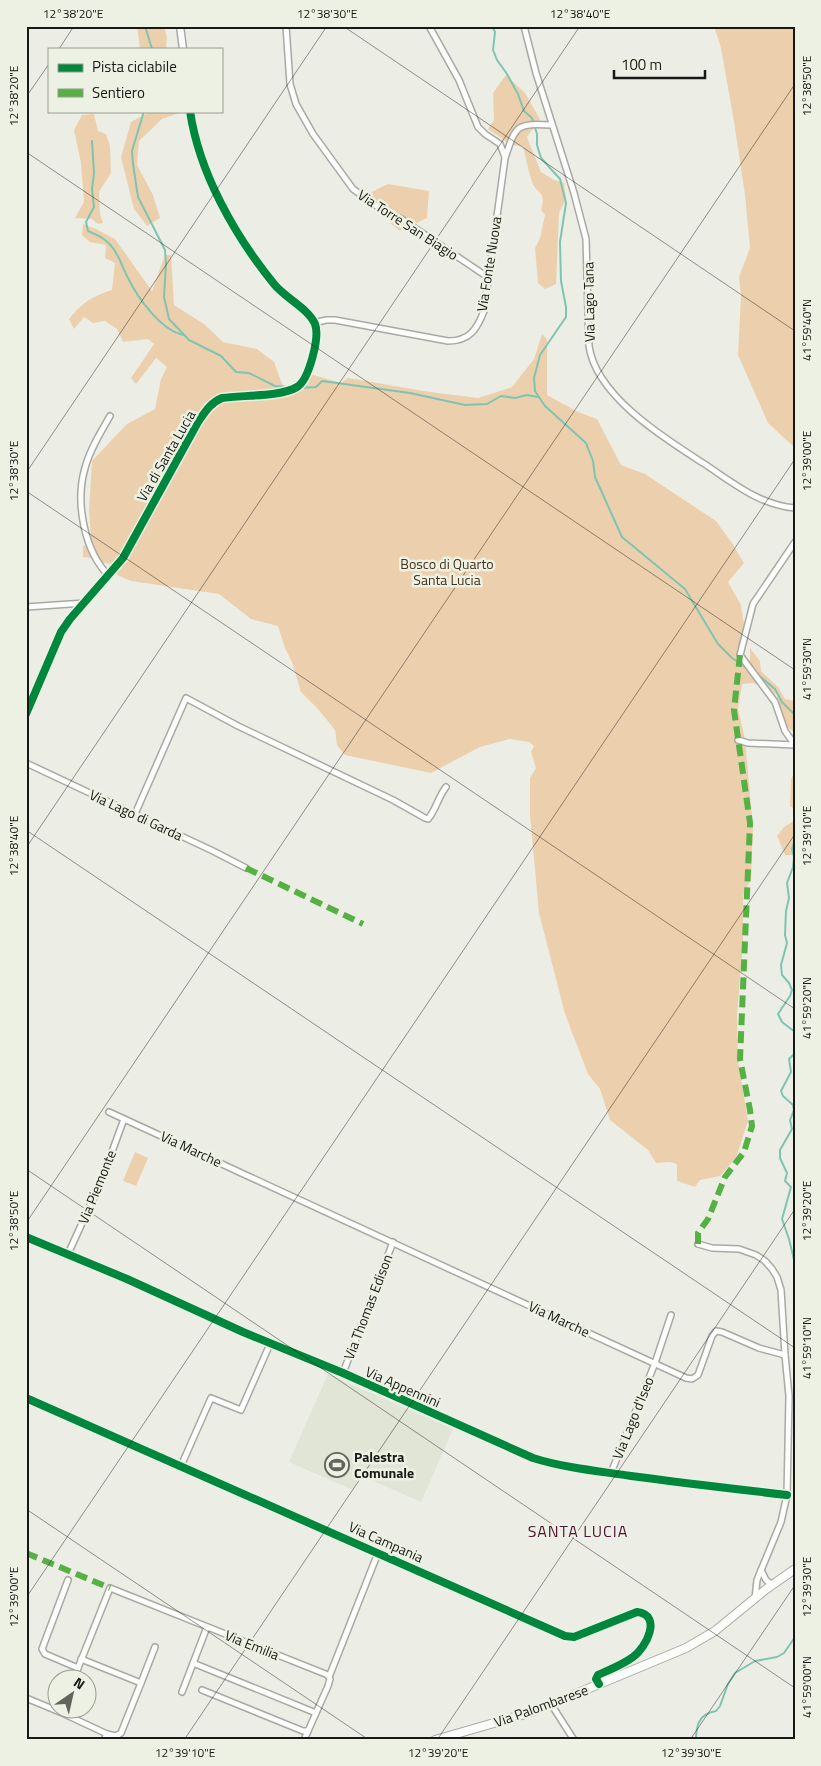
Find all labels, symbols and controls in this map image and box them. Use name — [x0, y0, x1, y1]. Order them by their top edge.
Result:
text: 12°38'20"E — [43, 4, 104, 23]
text: 12°38'30"E — [297, 4, 358, 23]
text: 12°38'40"E — [550, 4, 611, 23]
legend — [48, 48, 222, 112]
scale bar — [614, 48, 705, 80]
text: 100 m — [621, 53, 662, 76]
text: Pista ciclabile — [92, 55, 177, 78]
text: 12°38'50"E — [797, 55, 816, 116]
text: 12°38'20"E — [4, 65, 23, 126]
text: Sentiero — [92, 81, 145, 104]
street label: Via Torre San Biagio — [354, 184, 463, 265]
street label: Via Fonte Nuova — [471, 215, 506, 313]
street label: Via Lago Tana — [577, 262, 600, 342]
text: 41°59'40"N — [797, 299, 816, 361]
street label: Via di Santa Lucia — [131, 406, 200, 505]
text: 12°39'00"E — [797, 430, 816, 491]
text: 12°38'30"E — [4, 440, 23, 501]
park label: Bosco di Quarto Santa Lucia — [400, 553, 494, 590]
text: 41°59'30"N — [797, 638, 816, 700]
street label: Via Lago di Garda — [86, 784, 186, 845]
text: 12°39'10"E — [797, 805, 816, 866]
text: 12°38'40"E — [4, 815, 23, 876]
text: 41°59'20"N — [797, 977, 816, 1039]
street label: Via Marche — [157, 1125, 225, 1172]
street label: Via Piemonte — [72, 1147, 121, 1227]
text: 12°39'20"E — [797, 1180, 816, 1241]
text: 12°38'50"E — [4, 1190, 23, 1251]
street label: Via Thomas Edison — [338, 1251, 397, 1363]
street label: Via Marche — [525, 1295, 593, 1342]
text: 41°59'10"N — [797, 1317, 816, 1379]
street label: Via Appennini — [362, 1361, 444, 1412]
street label: Via Lago d'Iseo — [606, 1373, 659, 1462]
place label: Palestra Comunale — [354, 1446, 414, 1483]
sports icon: Palestra Comunale — [324, 1452, 350, 1478]
street label: Via Campania — [346, 1516, 427, 1567]
district label: SANTA LUCIA — [528, 1519, 628, 1543]
text: 12°39'30"E — [797, 1556, 816, 1617]
text: 12°39'00"E — [4, 1566, 23, 1627]
street label: Via Emilia — [222, 1624, 283, 1665]
text: 41°59'00"N — [797, 1656, 816, 1718]
north arrow — [48, 1668, 98, 1718]
text: N — [70, 1671, 89, 1694]
street label: Via Palombarese — [491, 1679, 591, 1732]
text: 12°39'10"E — [155, 1743, 216, 1762]
text: 12°39'20"E — [408, 1743, 469, 1762]
text: 12°39'30"E — [661, 1743, 722, 1762]

